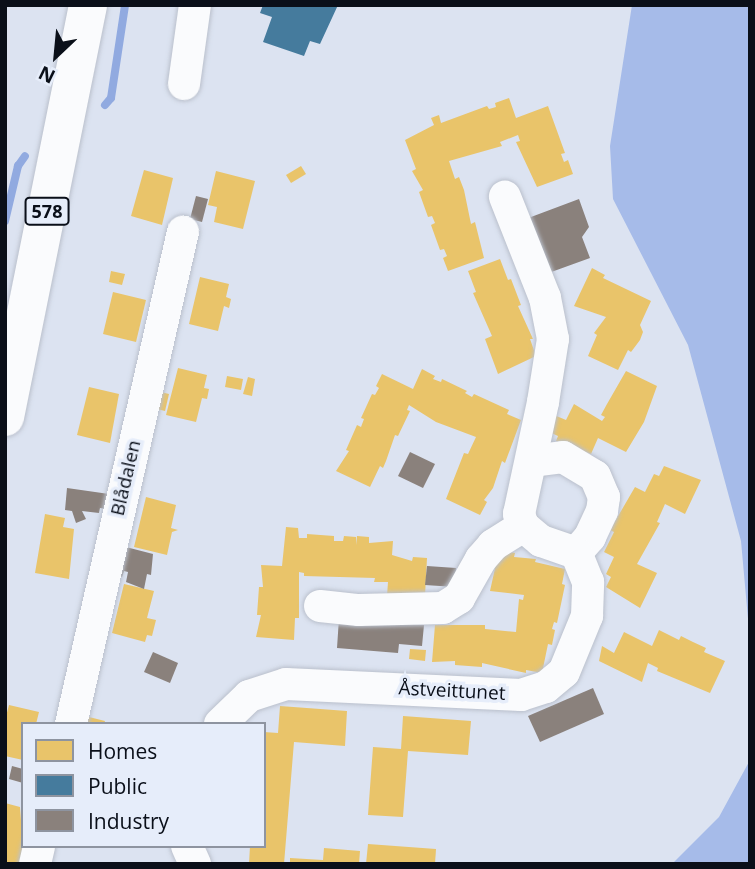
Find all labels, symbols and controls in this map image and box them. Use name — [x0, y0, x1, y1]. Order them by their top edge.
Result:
north arrow — [21, 21, 91, 91]
text: N — [34, 60, 59, 90]
road number: 578 — [24, 196, 70, 226]
street label: Blådalen — [106, 438, 146, 518]
street label: Åstveittunet — [398, 677, 506, 705]
legend — [21, 722, 266, 848]
text: Homes — [88, 737, 157, 765]
text: Public — [88, 772, 147, 800]
text: Industry — [88, 807, 169, 835]

